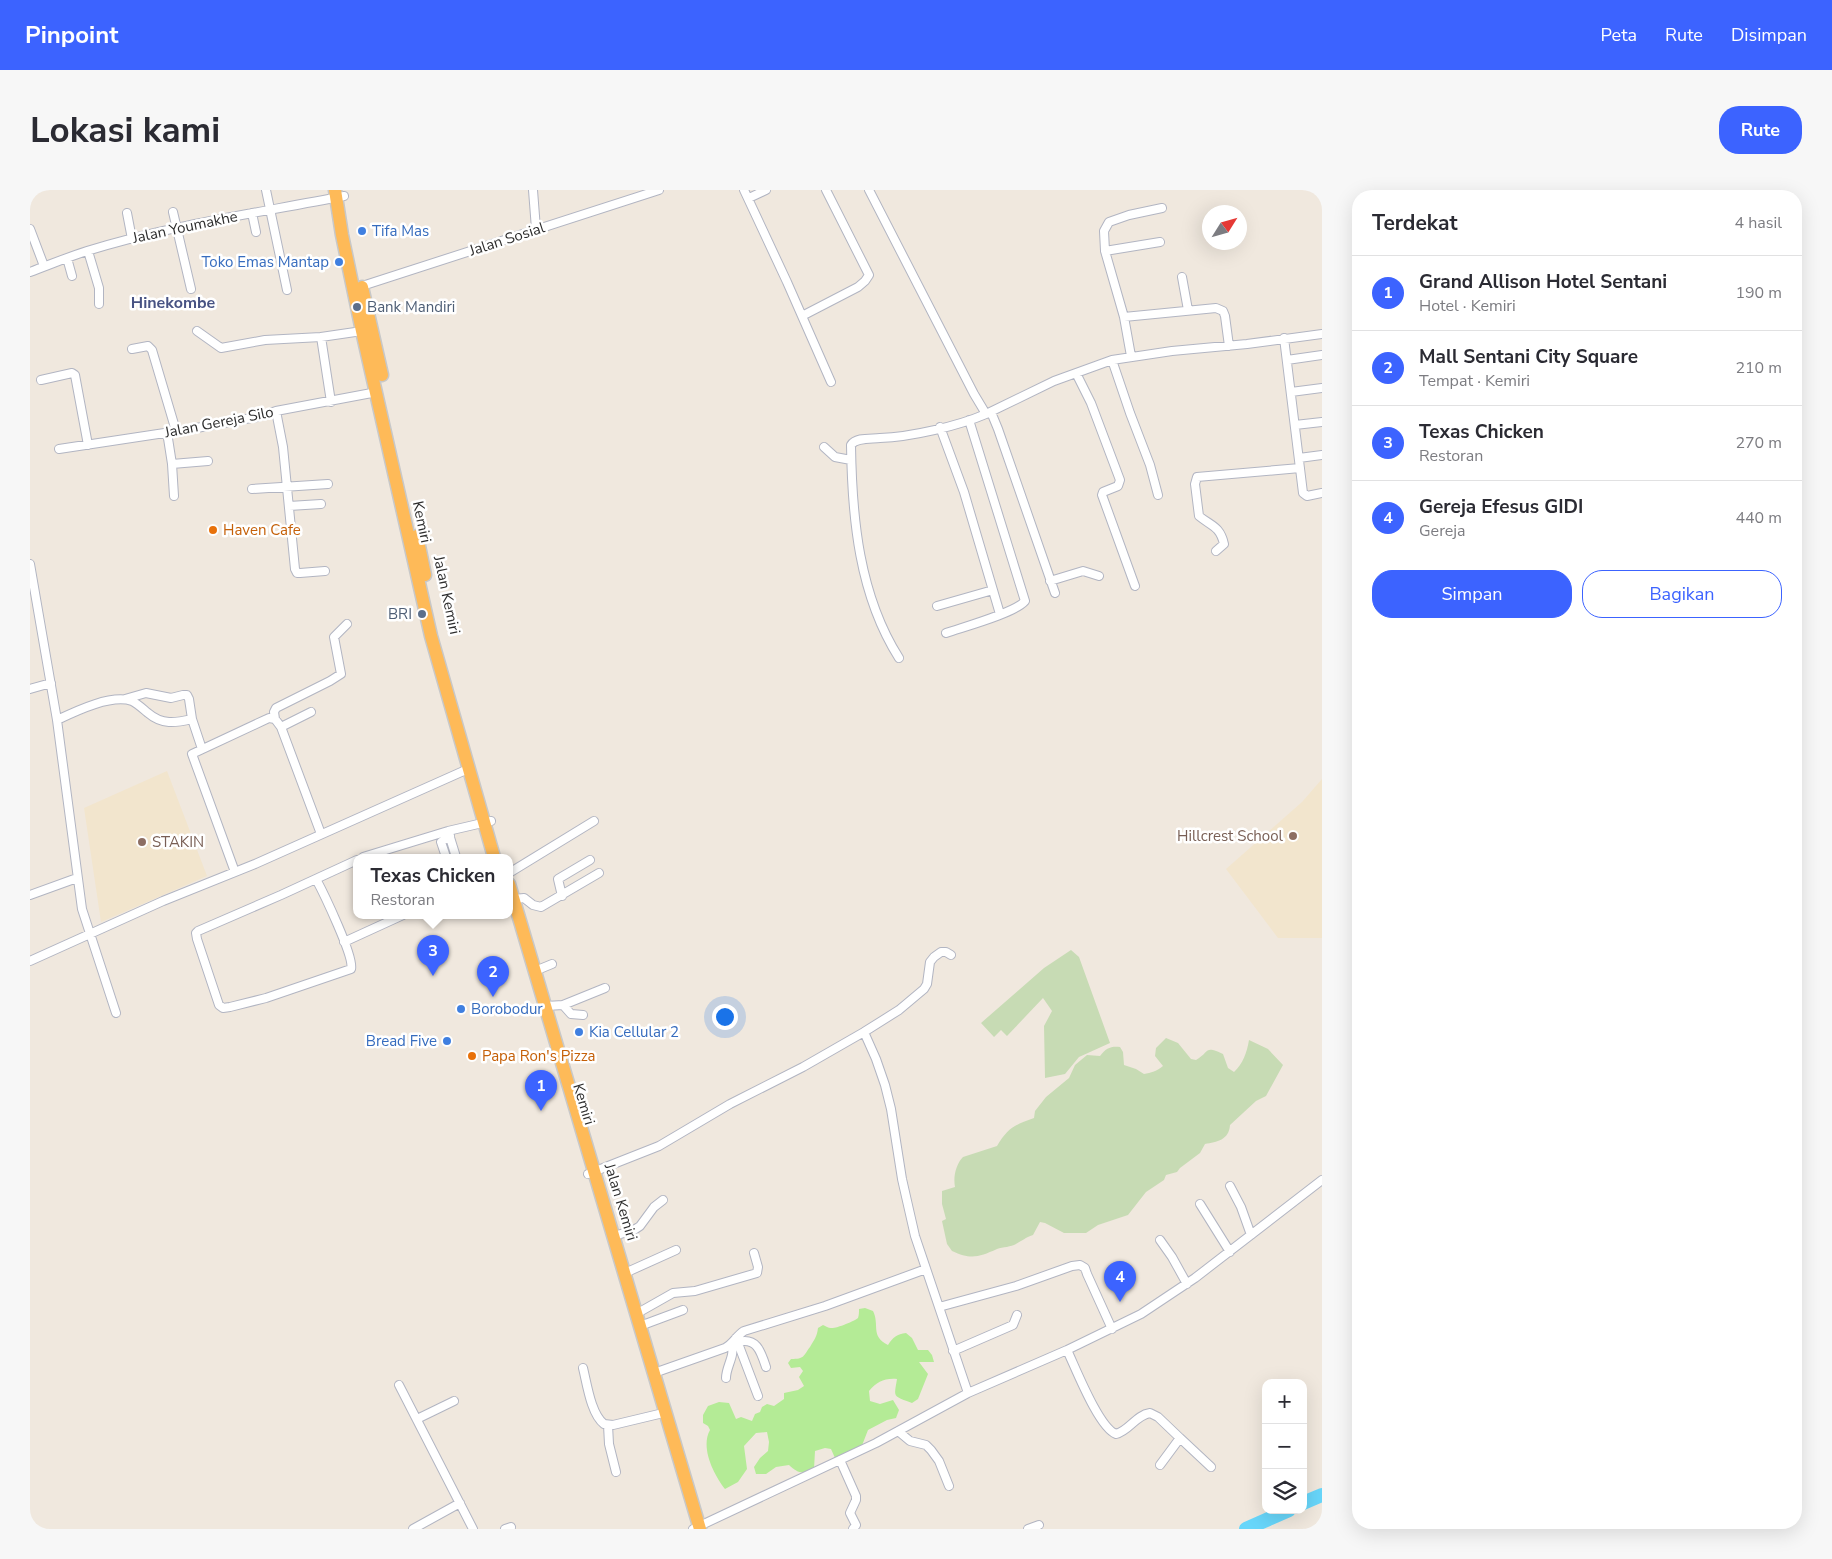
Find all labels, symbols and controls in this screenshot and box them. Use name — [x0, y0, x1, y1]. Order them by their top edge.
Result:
text: Pinpoint — [25, 19, 118, 51]
text: Peta — [1601, 23, 1637, 47]
text: Rute — [1665, 23, 1703, 47]
text: Disimpan — [1731, 23, 1807, 47]
button: Rute — [1719, 106, 1802, 154]
text: Lokasi kami — [30, 107, 220, 154]
north arrow — [1202, 205, 1247, 250]
street label: Jalan Youmakhe — [130, 206, 239, 248]
text: Terdekat — [1372, 209, 1458, 237]
text: 4 hasil — [1735, 212, 1782, 234]
street label: Jalan Sosial — [466, 217, 548, 261]
place label: Tifa Mas — [372, 221, 429, 241]
marker: Tifa Mas — [356, 225, 368, 237]
place label: Toko Emas Mantap — [201, 252, 329, 272]
marker: Toko Emas Mantap — [333, 256, 345, 268]
text: Grand Allison Hotel Sentani — [1419, 269, 1667, 295]
text: 1 — [1383, 282, 1393, 304]
text: 190 m — [1735, 282, 1782, 304]
district label: Hinekombe — [131, 292, 216, 314]
text: Hotel · Kemiri — [1419, 295, 1516, 317]
place label: Bank Mandiri — [367, 297, 455, 317]
marker: Bank Mandiri — [351, 301, 363, 313]
text: Mall Sentani City Square — [1419, 344, 1638, 370]
text: 2 — [1383, 357, 1393, 379]
text: 210 m — [1735, 357, 1782, 379]
text: Tempat · Kemiri — [1419, 370, 1530, 392]
street label: Jalan Gereja Silo — [162, 402, 275, 443]
text: Texas Chicken — [1419, 419, 1544, 445]
text: 3 — [1383, 432, 1393, 454]
text: 270 m — [1735, 432, 1782, 454]
text: Restoran — [1419, 445, 1483, 467]
text: Gereja Efesus GIDI — [1419, 494, 1583, 520]
street label: Kemiri — [408, 499, 436, 545]
text: 4 — [1383, 507, 1393, 529]
text: 440 m — [1735, 507, 1782, 529]
place label: Haven Cafe — [223, 520, 301, 540]
text: Gereja — [1419, 520, 1466, 542]
marker: Haven Cafe — [207, 524, 219, 536]
street label: Jalan Kemiri — [429, 553, 465, 636]
button: Simpan — [1372, 570, 1572, 618]
button: Bagikan — [1582, 570, 1782, 618]
place label: BRI — [388, 604, 412, 624]
marker: BRI — [416, 608, 428, 620]
place label: Hillcrest School — [1177, 826, 1284, 846]
marker: Hillcrest School — [1287, 830, 1299, 842]
place label: STAKIN — [152, 832, 204, 852]
marker: STAKIN — [136, 836, 148, 848]
popup — [353, 854, 513, 919]
text: Texas Chicken — [371, 863, 495, 889]
text: Restoran — [371, 889, 435, 911]
pin: 3 — [417, 935, 449, 976]
pin: 2 — [477, 956, 509, 997]
place label: Borobodur — [471, 999, 543, 1019]
marker: Borobodur — [455, 1003, 467, 1015]
your location — [712, 1004, 738, 1030]
place label: Kia Cellular 2 — [589, 1022, 679, 1042]
marker: Kia Cellular 2 — [573, 1026, 585, 1038]
place label: Bread Five — [366, 1031, 437, 1051]
marker: Bread Five — [441, 1035, 453, 1047]
place label: Papa Ron's Pizza — [482, 1046, 595, 1066]
marker: Papa Ron's Pizza — [466, 1050, 478, 1062]
pin: 1 — [525, 1070, 557, 1111]
street label: Kemiri — [568, 1081, 600, 1127]
street label: Jalan Kemiri — [599, 1160, 642, 1243]
pin: 4 — [1104, 1261, 1136, 1302]
map controls — [1262, 1379, 1307, 1514]
button: + — [1262, 1379, 1307, 1424]
button: − — [1262, 1424, 1307, 1469]
button: layers — [1262, 1469, 1307, 1514]

